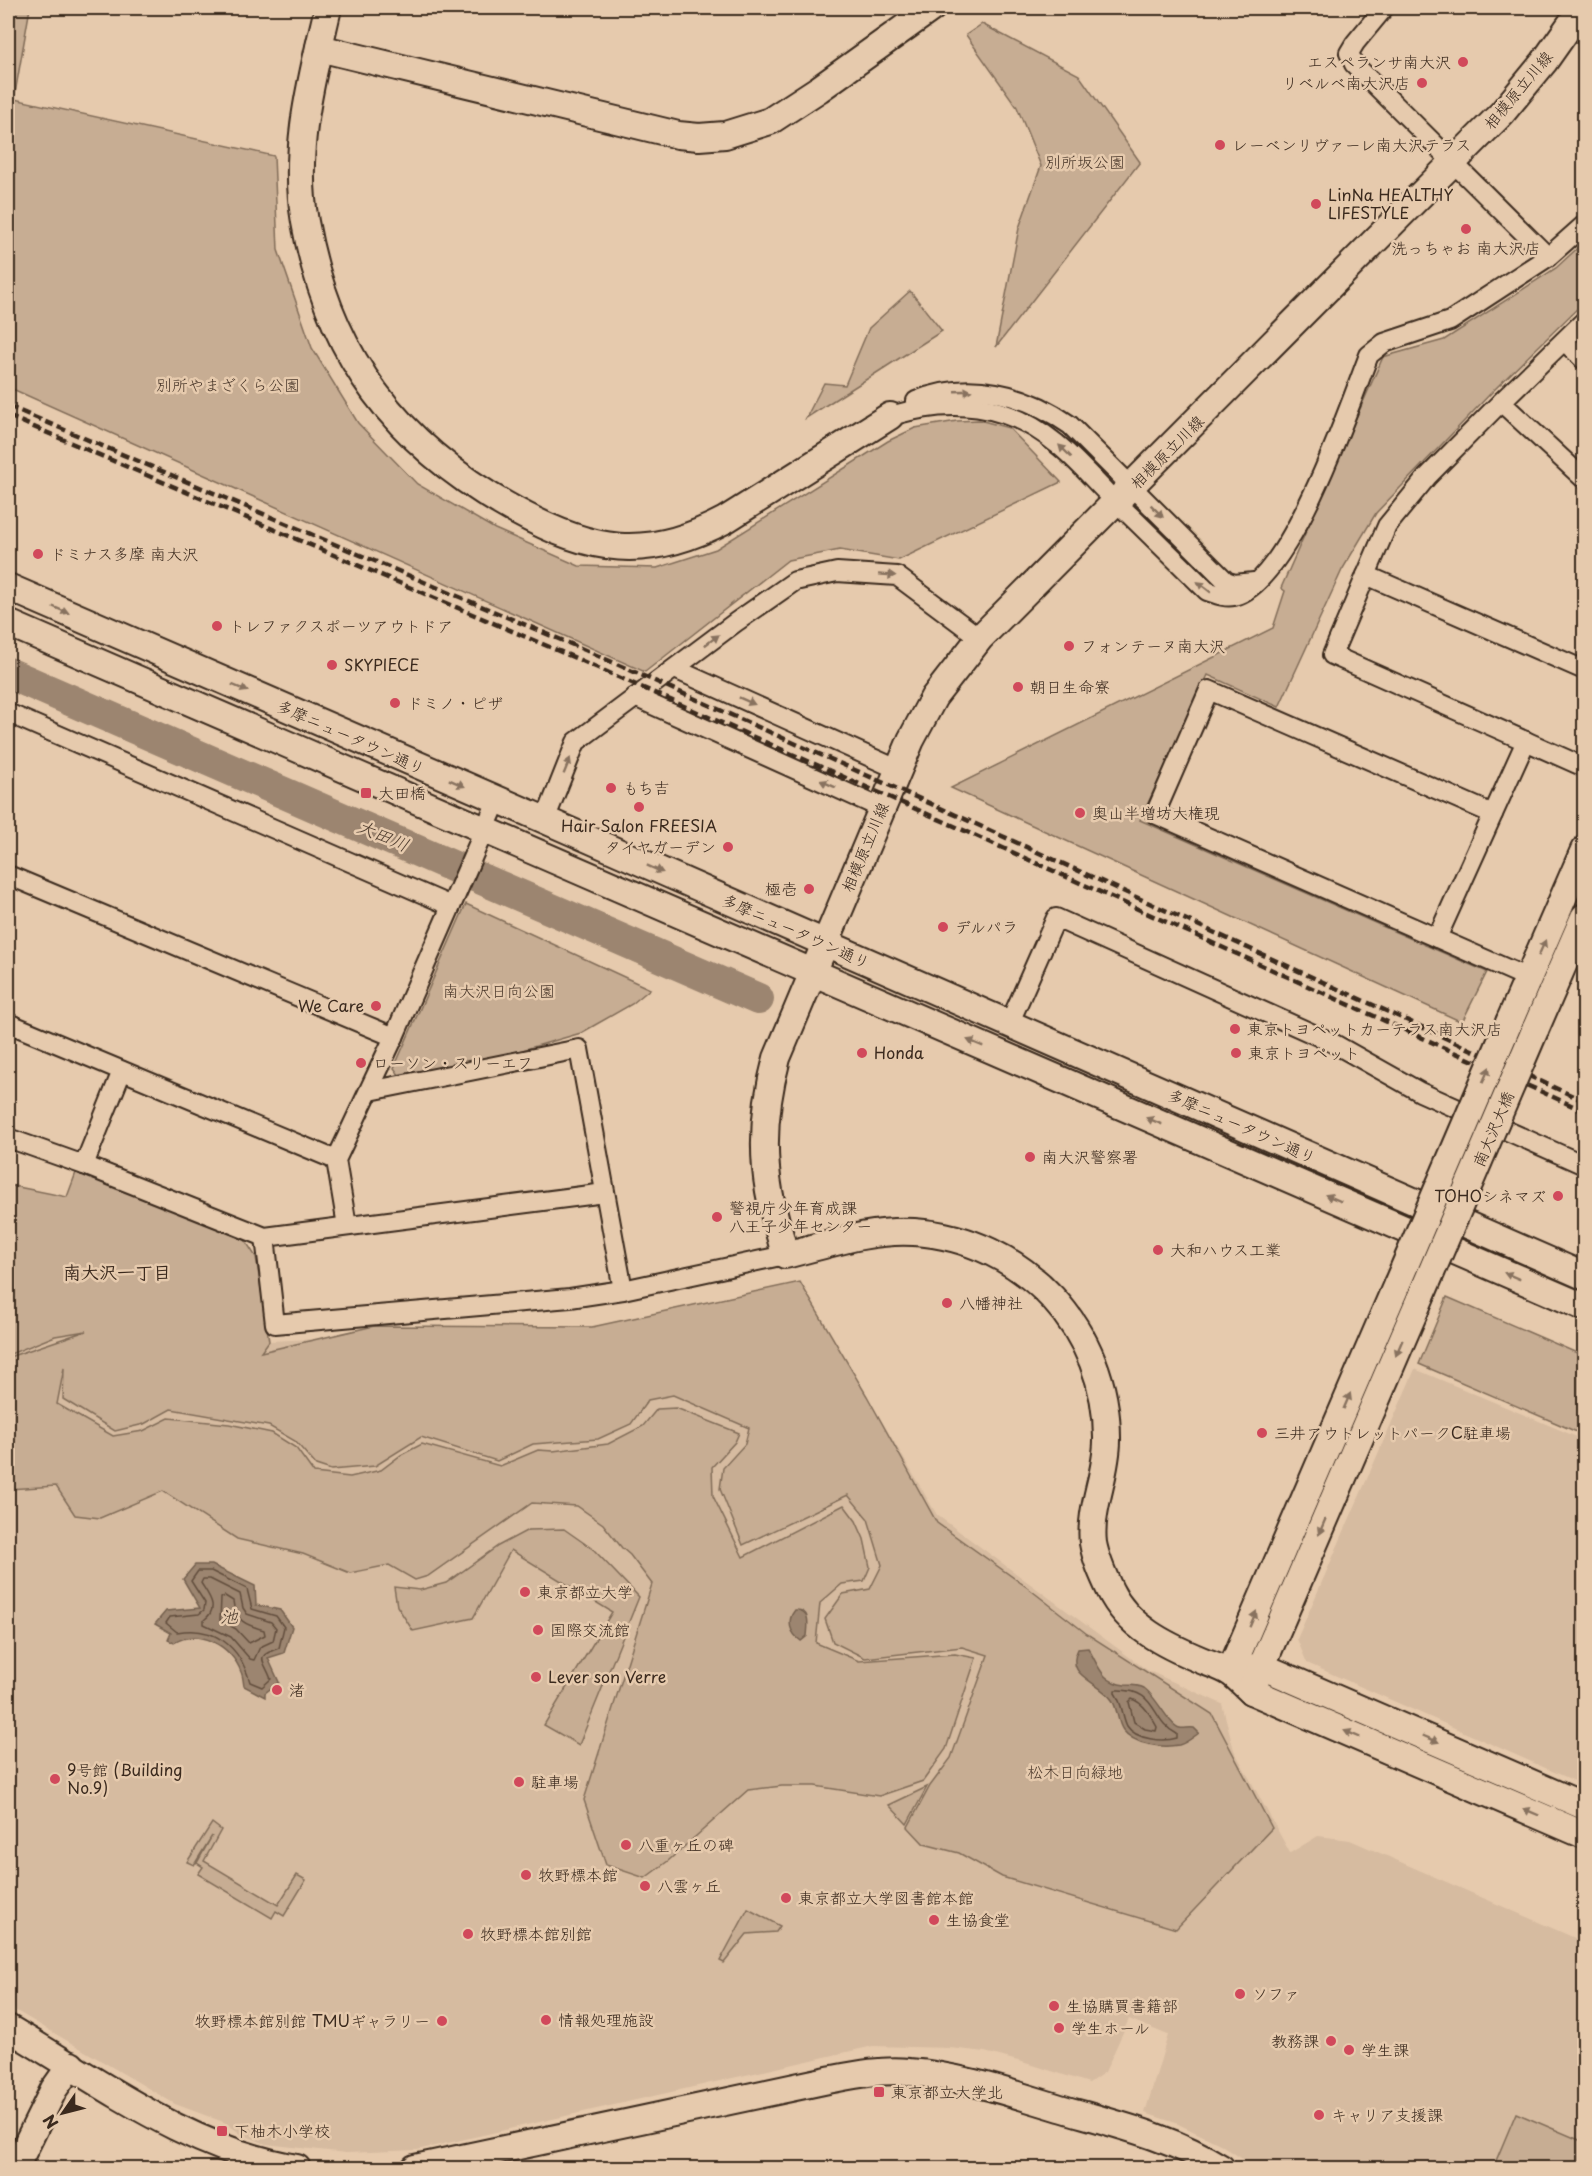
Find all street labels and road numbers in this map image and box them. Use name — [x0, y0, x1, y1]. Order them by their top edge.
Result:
street label: 相模原立川線 — [1477, 45, 1557, 134]
street label: 相模原立川線 — [1124, 409, 1209, 494]
street label: 多摩ニュータウン通り — [274, 693, 429, 780]
street label: 相模原立川線 — [834, 798, 894, 895]
street label: 多摩ニュータウン通り — [719, 887, 874, 974]
street label: 多摩ニュータウン通り — [1165, 1082, 1320, 1169]
street label: 南大沢大橋 — [1465, 1087, 1519, 1170]

